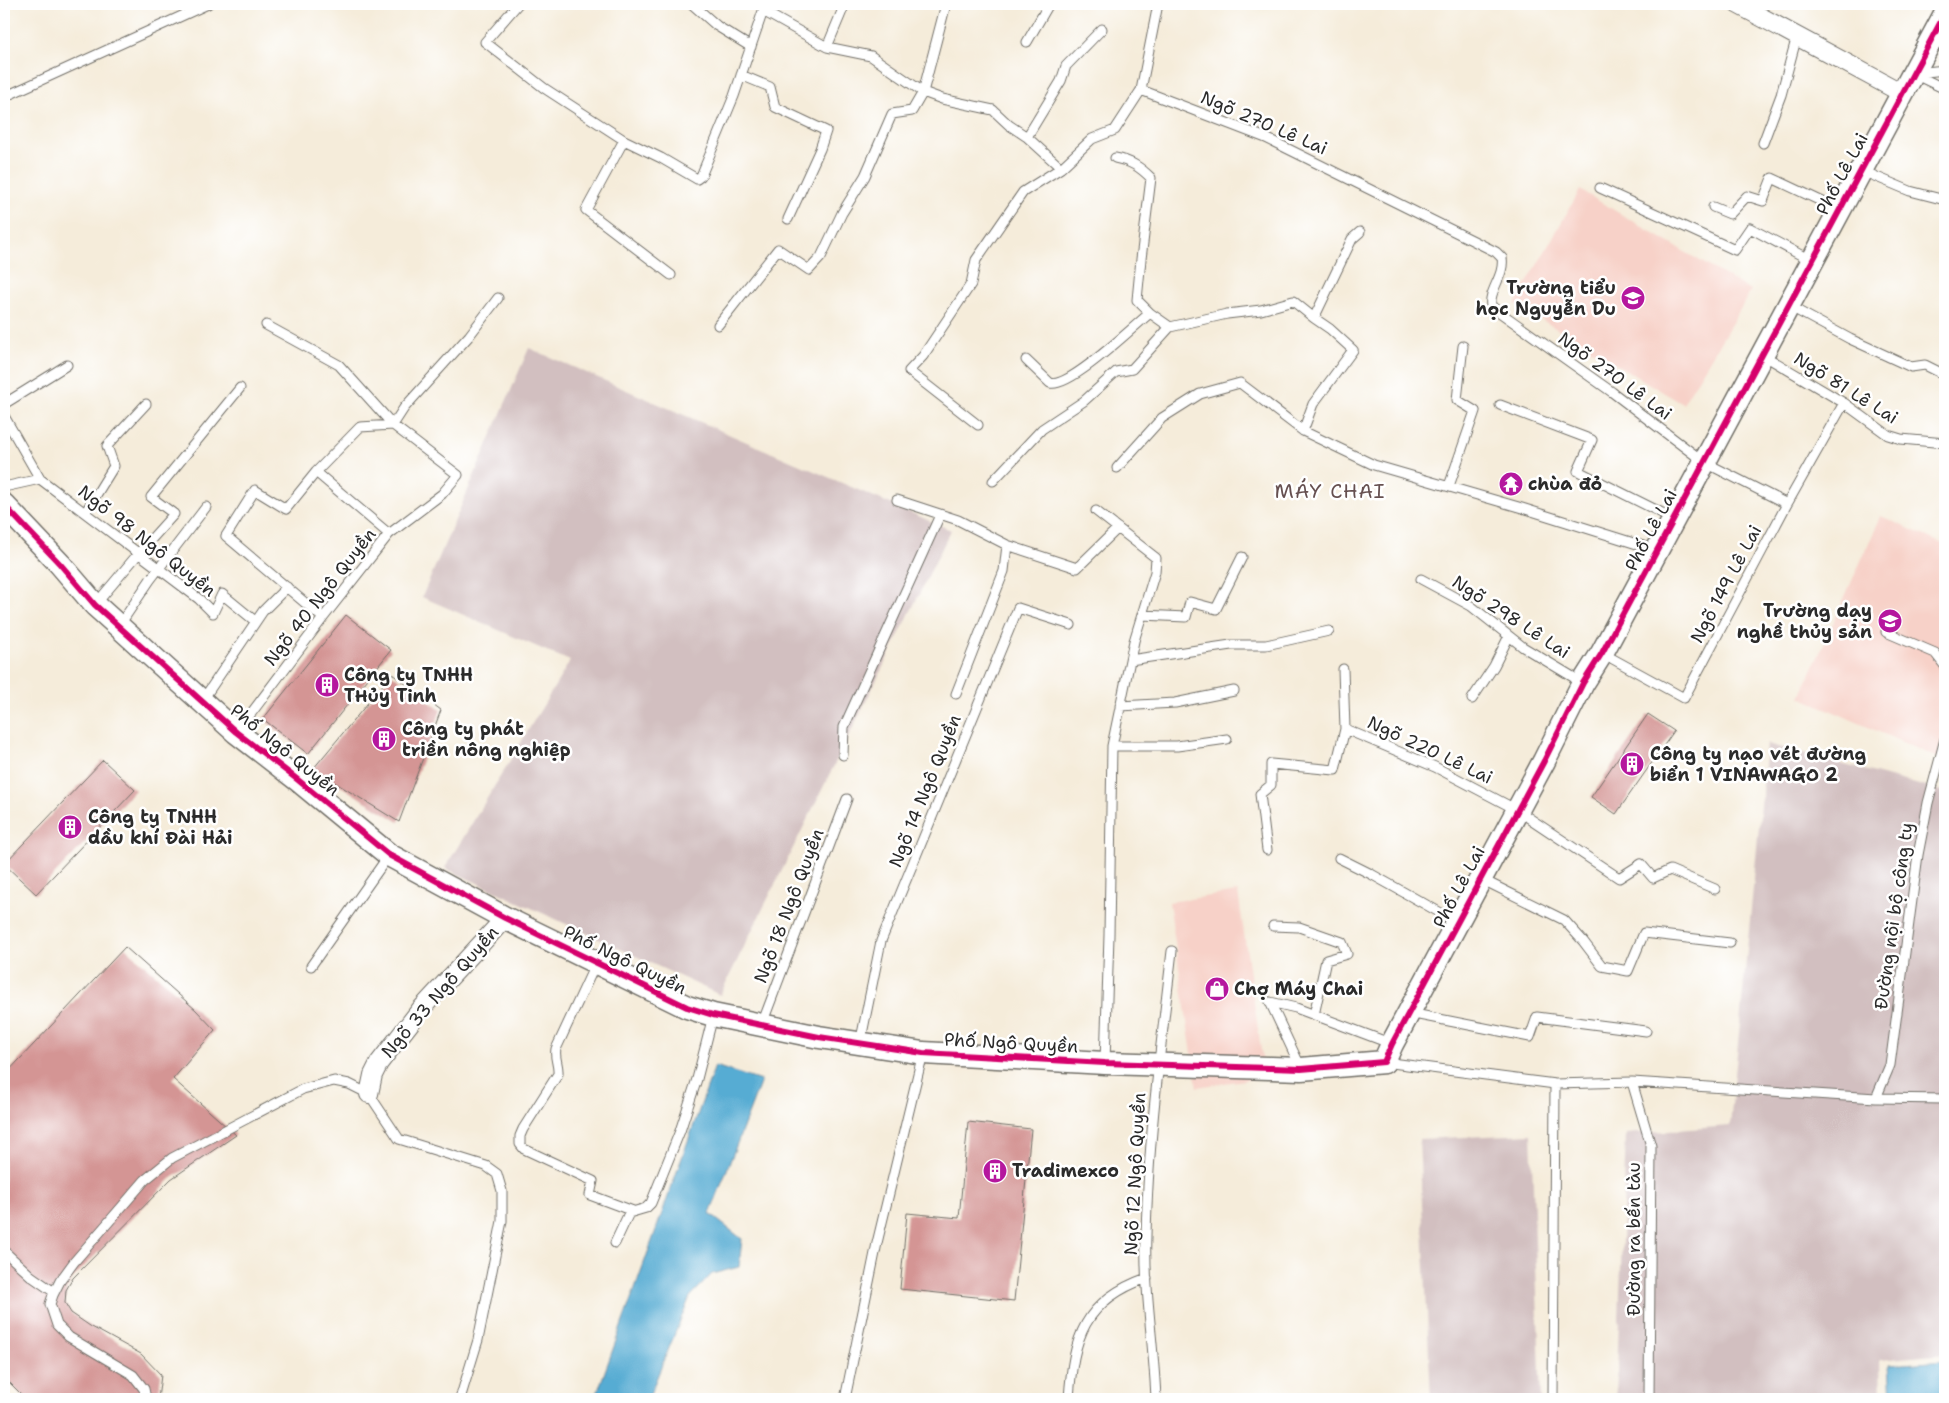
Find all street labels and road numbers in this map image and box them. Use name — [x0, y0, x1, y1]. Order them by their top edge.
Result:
street label: Ngõ 270 Lê Lai — [1197, 85, 1331, 161]
street label: Phố Lê Lai — [1810, 129, 1874, 219]
street label: Ngõ 270 Lê Lai — [1553, 326, 1677, 426]
street label: Ngõ 81 Lê Lai — [1789, 346, 1903, 430]
street label: Ngõ 98 Ngô Quyền — [73, 480, 221, 602]
street label: Phố Lê Lai — [1619, 485, 1683, 575]
street label: Ngõ 149 Lê Lai — [1685, 521, 1767, 647]
street label: Ngõ 40 Ngô Quyền — [259, 523, 381, 671]
street label: Ngõ 298 Lê Lai — [1447, 570, 1575, 664]
street label: Phố Ngô Quyền — [225, 698, 345, 802]
street label: Ngõ 220 Lê Lai — [1363, 710, 1497, 790]
street label: Ngõ 14 Ngô Quyền — [883, 711, 967, 871]
street label: Đường nội bộ công ty — [1869, 821, 1919, 1011]
street label: Ngõ 18 Ngô Quyền — [748, 825, 830, 987]
street label: Phố Lê Lai — [1427, 842, 1491, 932]
street label: Phố Ngô Quyền — [559, 920, 691, 1000]
street label: Ngõ 33 Ngô Quyền — [376, 921, 504, 1063]
street label: Phố Ngô Quyền — [943, 1028, 1079, 1058]
street label: Ngõ 12 Ngô Quyền — [1119, 1092, 1151, 1256]
street label: Đường ra bến tàu — [1622, 1162, 1646, 1316]

